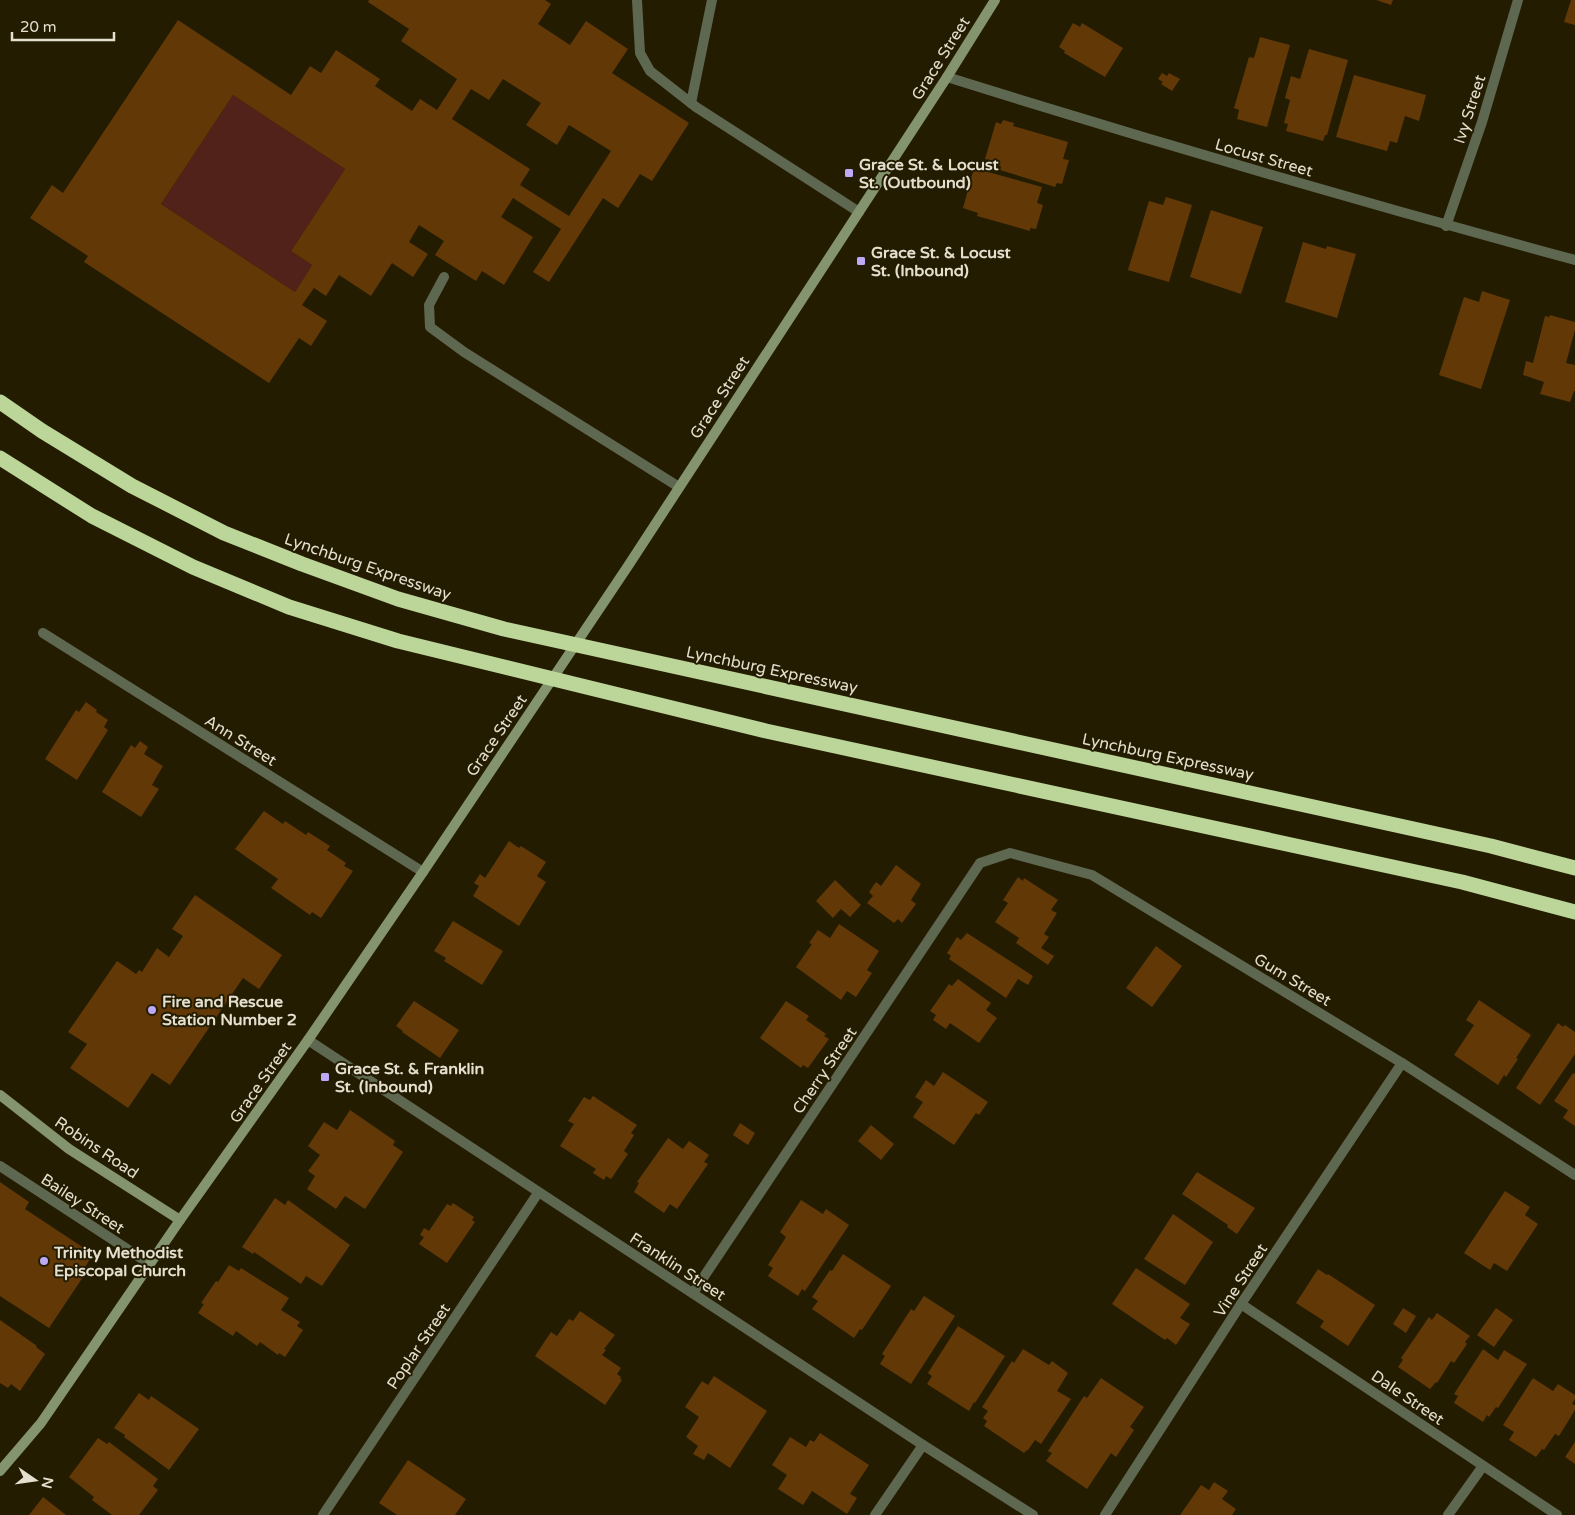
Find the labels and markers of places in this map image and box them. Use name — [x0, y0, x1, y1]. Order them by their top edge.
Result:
place label: Grace St. & Locust St. (Outbound) — [859, 155, 1000, 193]
marker: Grace St. & Locust St. (Outbound) — [843, 167, 855, 179]
place label: Grace St. & Locust St. (Inbound) — [871, 243, 1012, 281]
marker: Grace St. & Locust St. (Inbound) — [855, 255, 867, 267]
place label: Fire and Rescue Station Number 2 — [162, 992, 297, 1030]
marker: Fire and Rescue Station Number 2 — [146, 1004, 158, 1016]
place label: Grace St. & Franklin St. (Inbound) — [335, 1059, 484, 1097]
marker: Grace St. & Franklin St. (Inbound) — [319, 1071, 331, 1083]
place label: Trinity Methodist Episcopal Church — [53, 1243, 186, 1281]
marker: Trinity Methodist Episcopal Church — [38, 1255, 50, 1267]

